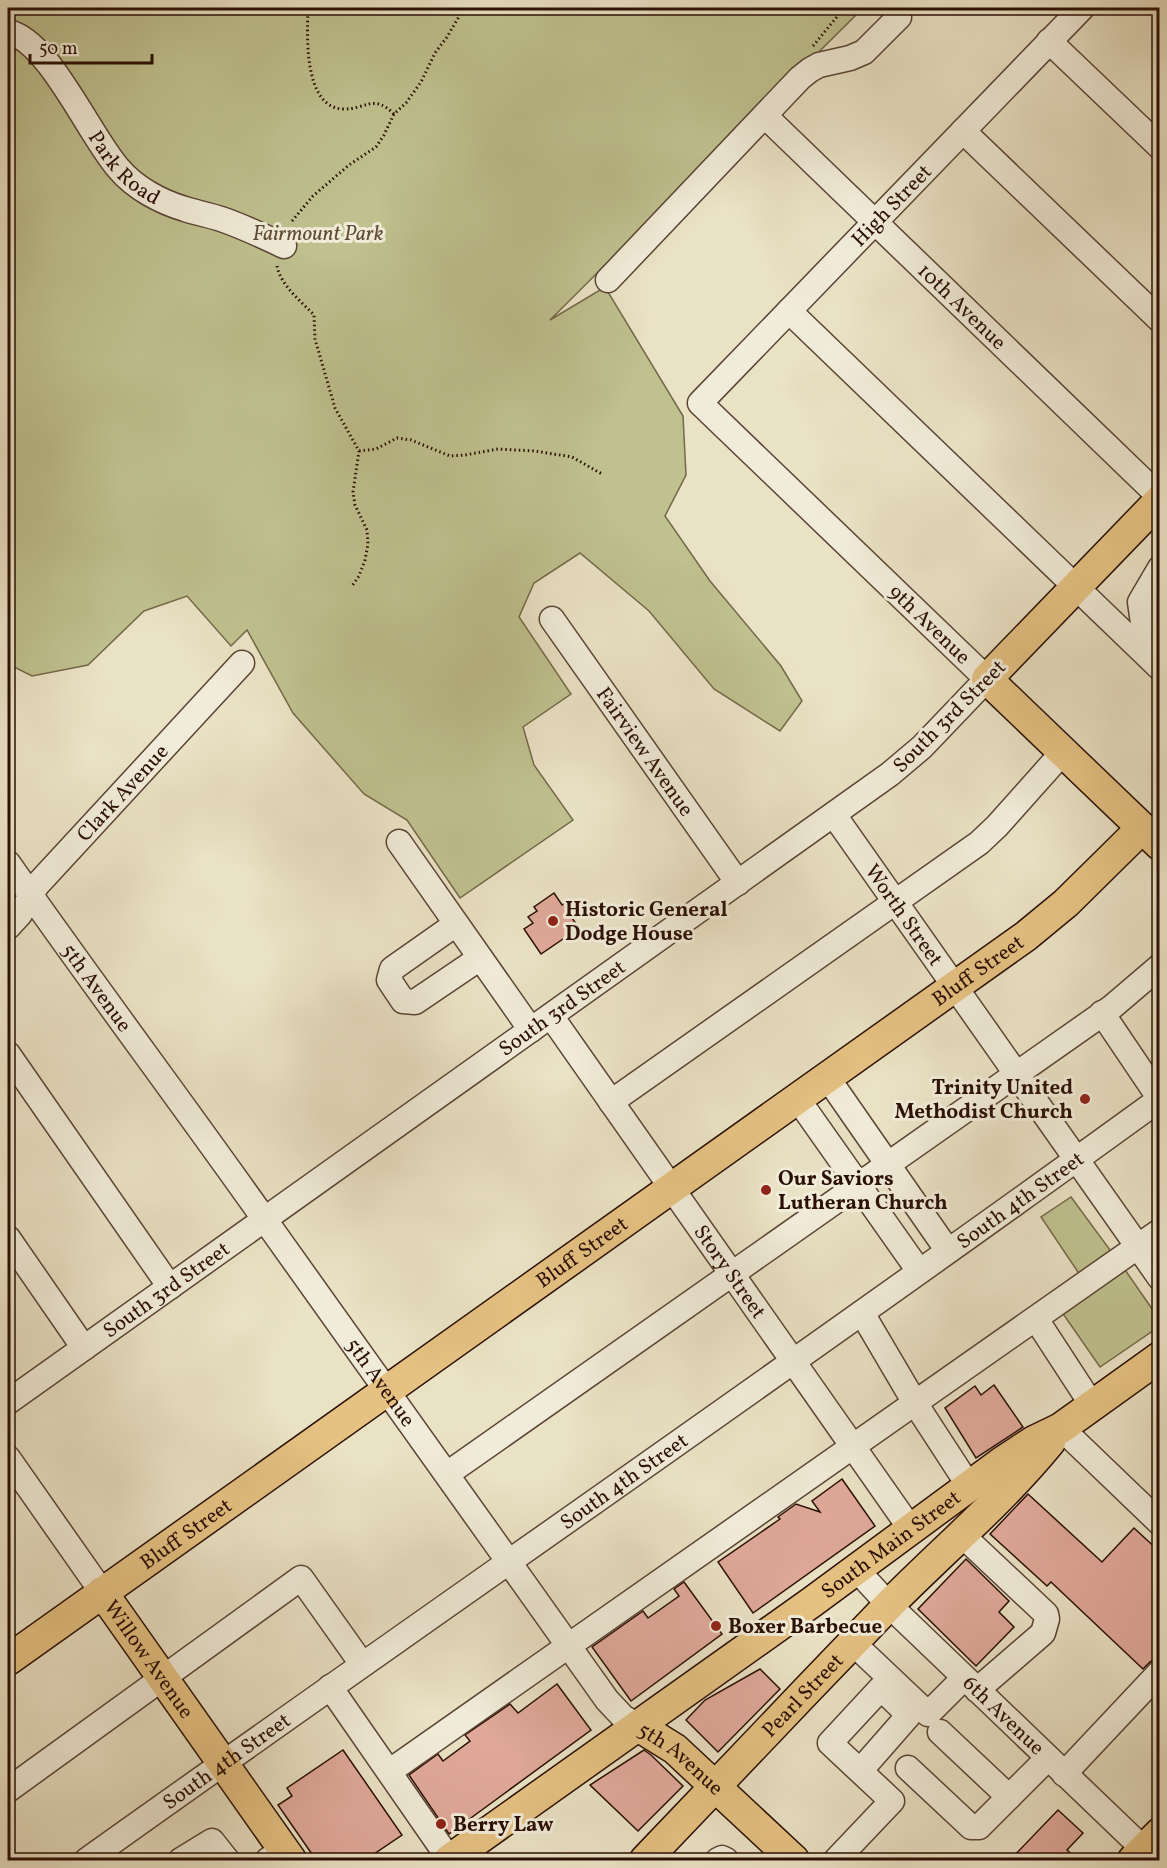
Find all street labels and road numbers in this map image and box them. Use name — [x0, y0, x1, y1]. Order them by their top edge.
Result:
street label: Park Road — [80, 126, 165, 213]
street label: High Street — [846, 159, 939, 254]
street label: 10th Avenue — [910, 257, 1012, 357]
street label: 9th Avenue — [882, 579, 976, 672]
street label: South 3rd Street — [887, 654, 1013, 780]
street label: Fairview Avenue — [588, 682, 700, 823]
street label: Clark Avenue — [71, 738, 176, 849]
street label: Worth Street — [857, 859, 949, 972]
street label: Bluff Street — [927, 929, 1030, 1014]
street label: 5th Avenue — [54, 938, 138, 1039]
street label: South 3rd Street — [494, 954, 632, 1064]
street label: South 4th Street — [951, 1145, 1091, 1257]
street label: Bluff Street — [531, 1210, 634, 1296]
street label: Story Street — [686, 1219, 772, 1325]
street label: South 3rd Street — [98, 1236, 236, 1346]
street label: 5th Avenue — [338, 1333, 421, 1433]
street label: South 4th Street — [555, 1427, 694, 1538]
street label: South Main Street — [816, 1484, 967, 1606]
street label: Bluff Street — [135, 1492, 238, 1578]
street label: Willow Avenue — [96, 1595, 200, 1725]
street label: Pearl Street — [756, 1648, 851, 1745]
street label: 6th Avenue — [955, 1670, 1050, 1763]
street label: South 4th Street — [157, 1707, 297, 1818]
street label: 5th Avenue — [632, 1716, 729, 1803]

